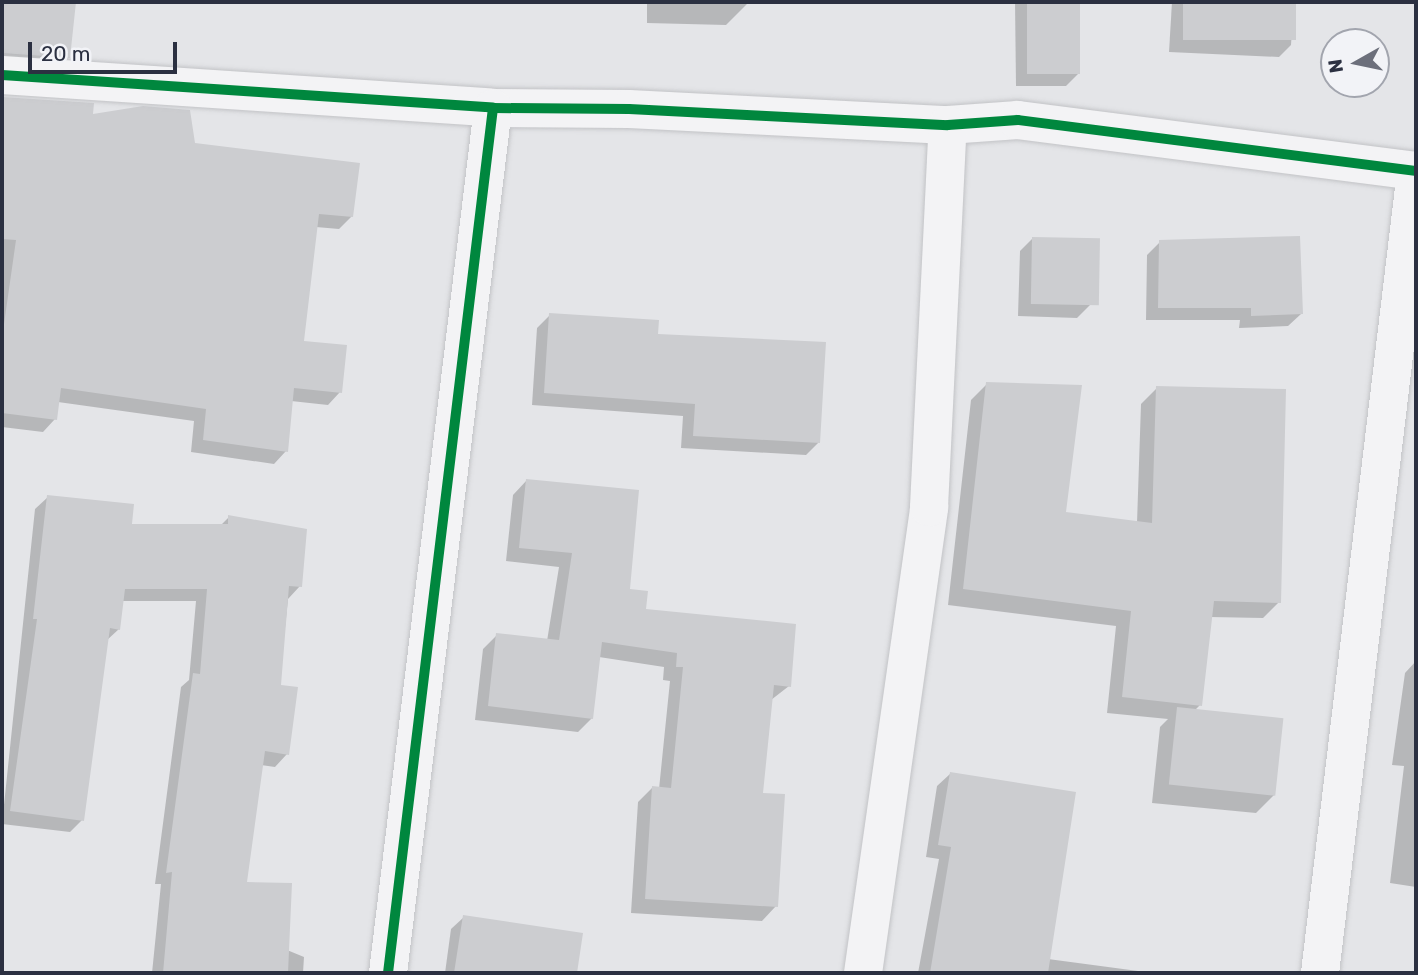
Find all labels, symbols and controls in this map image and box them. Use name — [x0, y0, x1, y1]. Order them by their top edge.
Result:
scale bar — [32, 28, 180, 72]
north arrow — [1320, 28, 1390, 98]
text: 20 m — [41, 41, 90, 66]
text: N — [1323, 58, 1348, 75]

